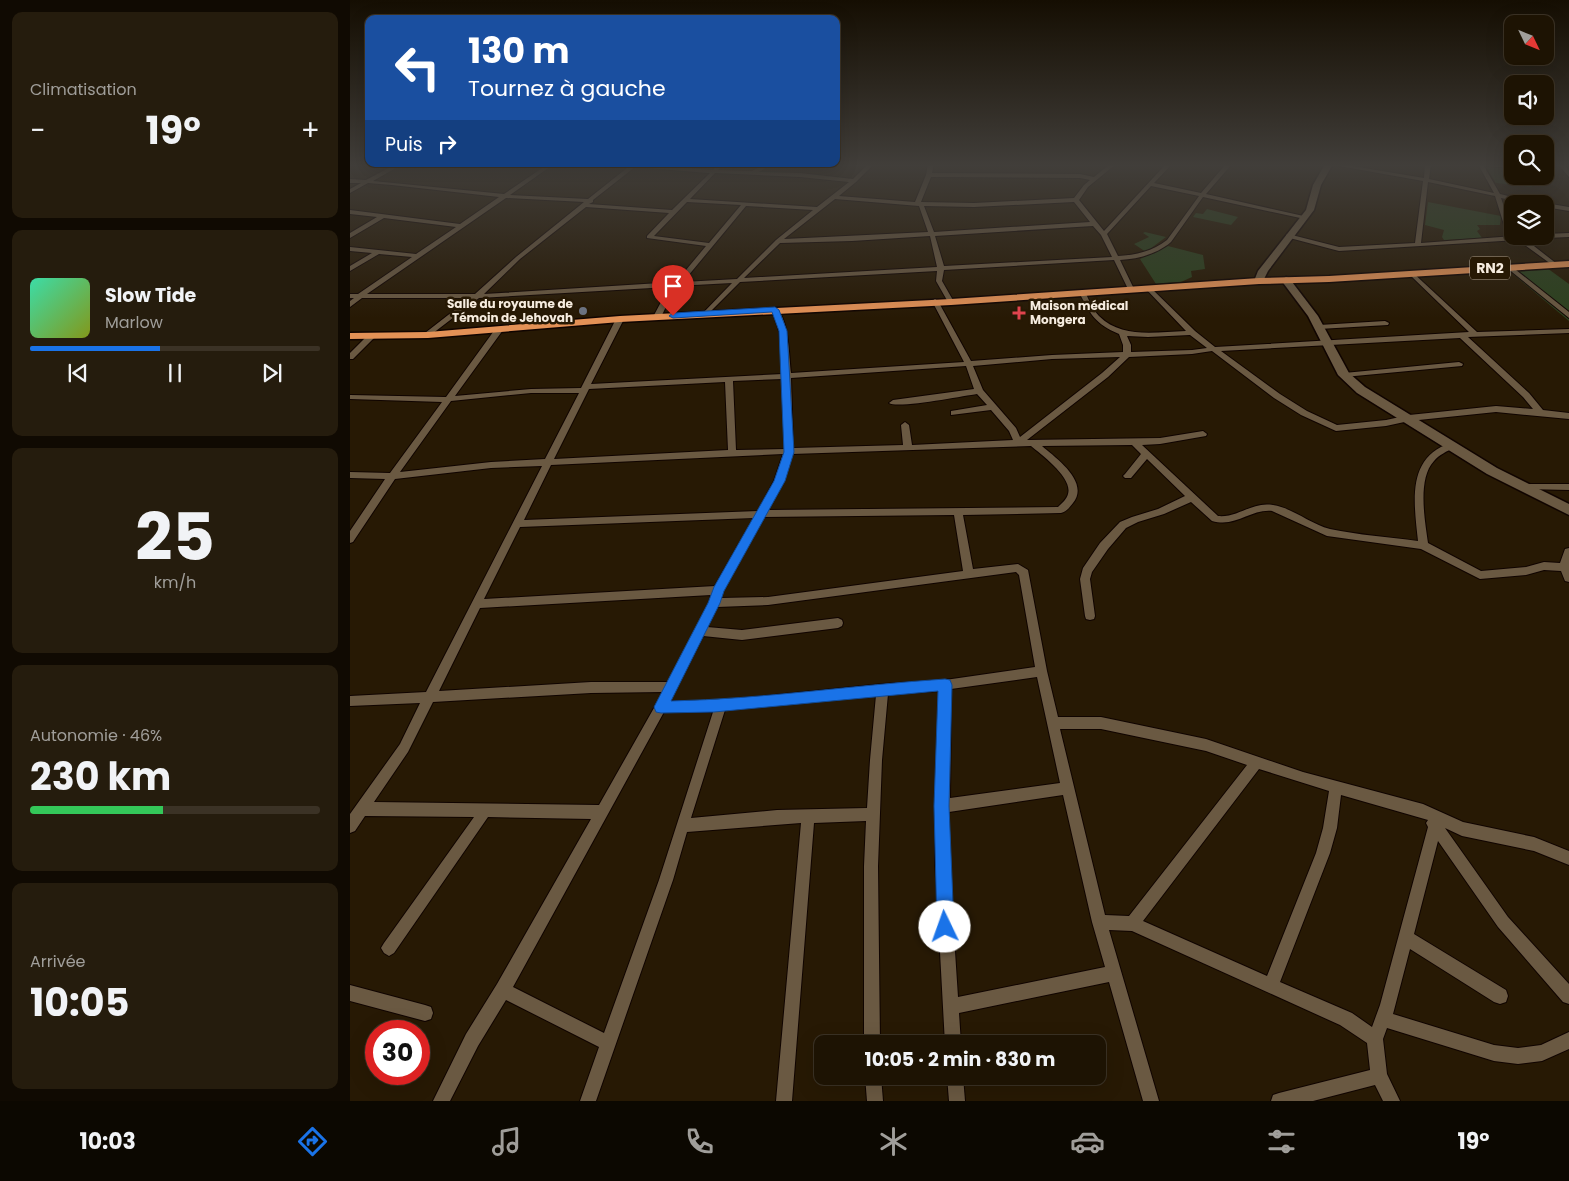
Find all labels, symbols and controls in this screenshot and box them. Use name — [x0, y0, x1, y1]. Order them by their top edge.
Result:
north arrow — [1504, 15, 1554, 65]
map controls — [1504, 15, 1554, 245]
text: 130 m — [468, 26, 570, 75]
icon: left — [385, 35, 450, 100]
text: Tournez à gauche — [468, 73, 666, 104]
button: sound — [1504, 75, 1554, 125]
text: Climatisation — [30, 78, 137, 101]
text: 19° — [146, 104, 201, 157]
text: − — [30, 111, 45, 150]
text: + — [301, 111, 320, 150]
icon: right — [433, 130, 461, 158]
text: Puis — [385, 131, 423, 158]
button: search — [1504, 135, 1554, 185]
button: layers — [1504, 195, 1554, 245]
road number: RN2 — [1470, 256, 1510, 280]
pin — [652, 265, 694, 316]
icon: arrive — [659, 272, 687, 300]
text: Slow Tide — [105, 282, 196, 309]
place label: Salle du royaume de Témoin de Jehovah — [447, 295, 574, 326]
place label: Maison médical Mongera — [1030, 297, 1128, 328]
marker: Salle du royaume de Témoin de Jehovah — [577, 305, 589, 317]
marker: Maison médical Mongera — [1012, 306, 1026, 320]
text: Marlow — [105, 311, 163, 334]
icon: previous — [64, 359, 92, 387]
icon: pause — [161, 359, 189, 387]
icon: next — [258, 359, 286, 387]
text: 25 — [135, 492, 215, 583]
text: km/h — [154, 571, 196, 594]
text: Autonomie · 46% — [30, 724, 162, 747]
text: 230 km — [30, 750, 171, 803]
position arrow — [918, 900, 970, 952]
text: Arrivée — [30, 950, 85, 973]
text: 10:05 — [30, 976, 129, 1029]
speed limit sign: 30 — [365, 1020, 430, 1085]
text: 10:05 · 2 min · 830 m — [865, 1046, 1055, 1073]
icon: directions — [295, 1124, 330, 1159]
icon: music — [489, 1124, 524, 1159]
icon: phone — [682, 1124, 717, 1159]
icon: climate — [876, 1124, 911, 1159]
icon: car — [1070, 1124, 1105, 1159]
icon: filters — [1264, 1124, 1299, 1159]
text: 10:03 — [79, 1126, 136, 1157]
text: 19° — [1458, 1126, 1490, 1157]

